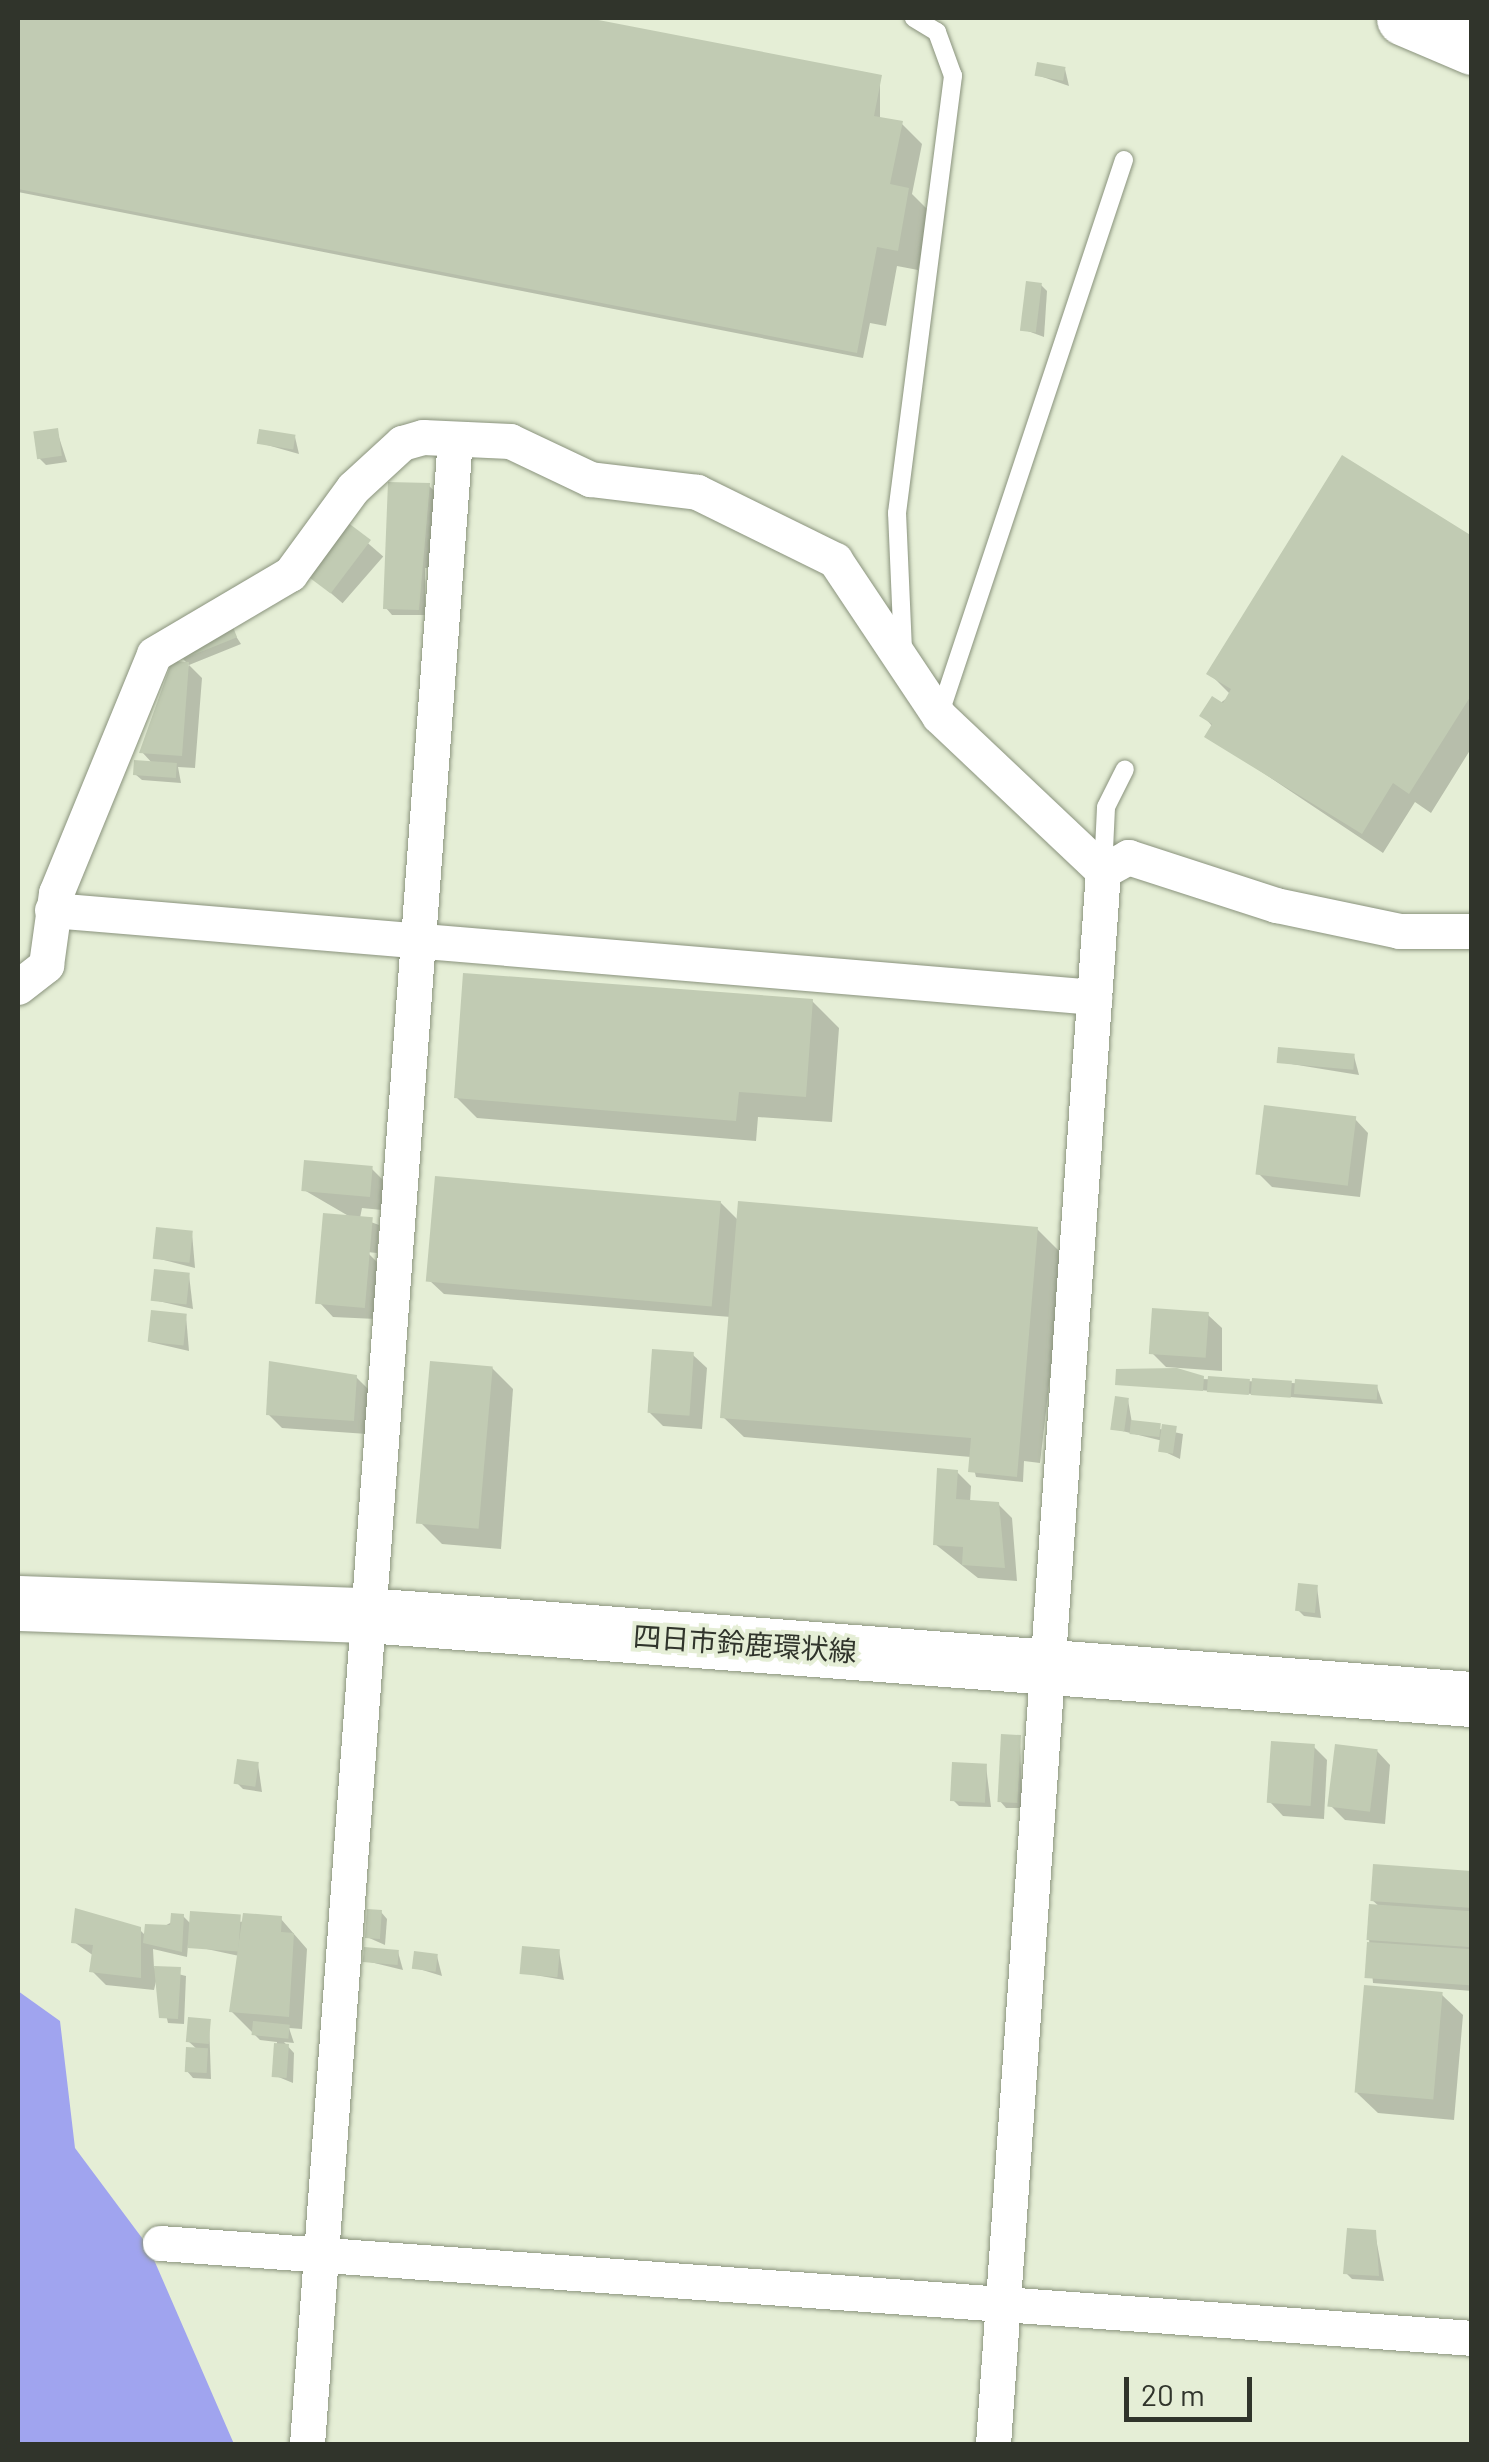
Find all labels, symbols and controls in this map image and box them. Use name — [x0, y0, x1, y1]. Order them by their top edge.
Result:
street label: 四日市鈴鹿環状線 — [632, 1618, 858, 1668]
scale bar — [1129, 2357, 1256, 2419]
text: 20 m — [1141, 2376, 1205, 2412]

